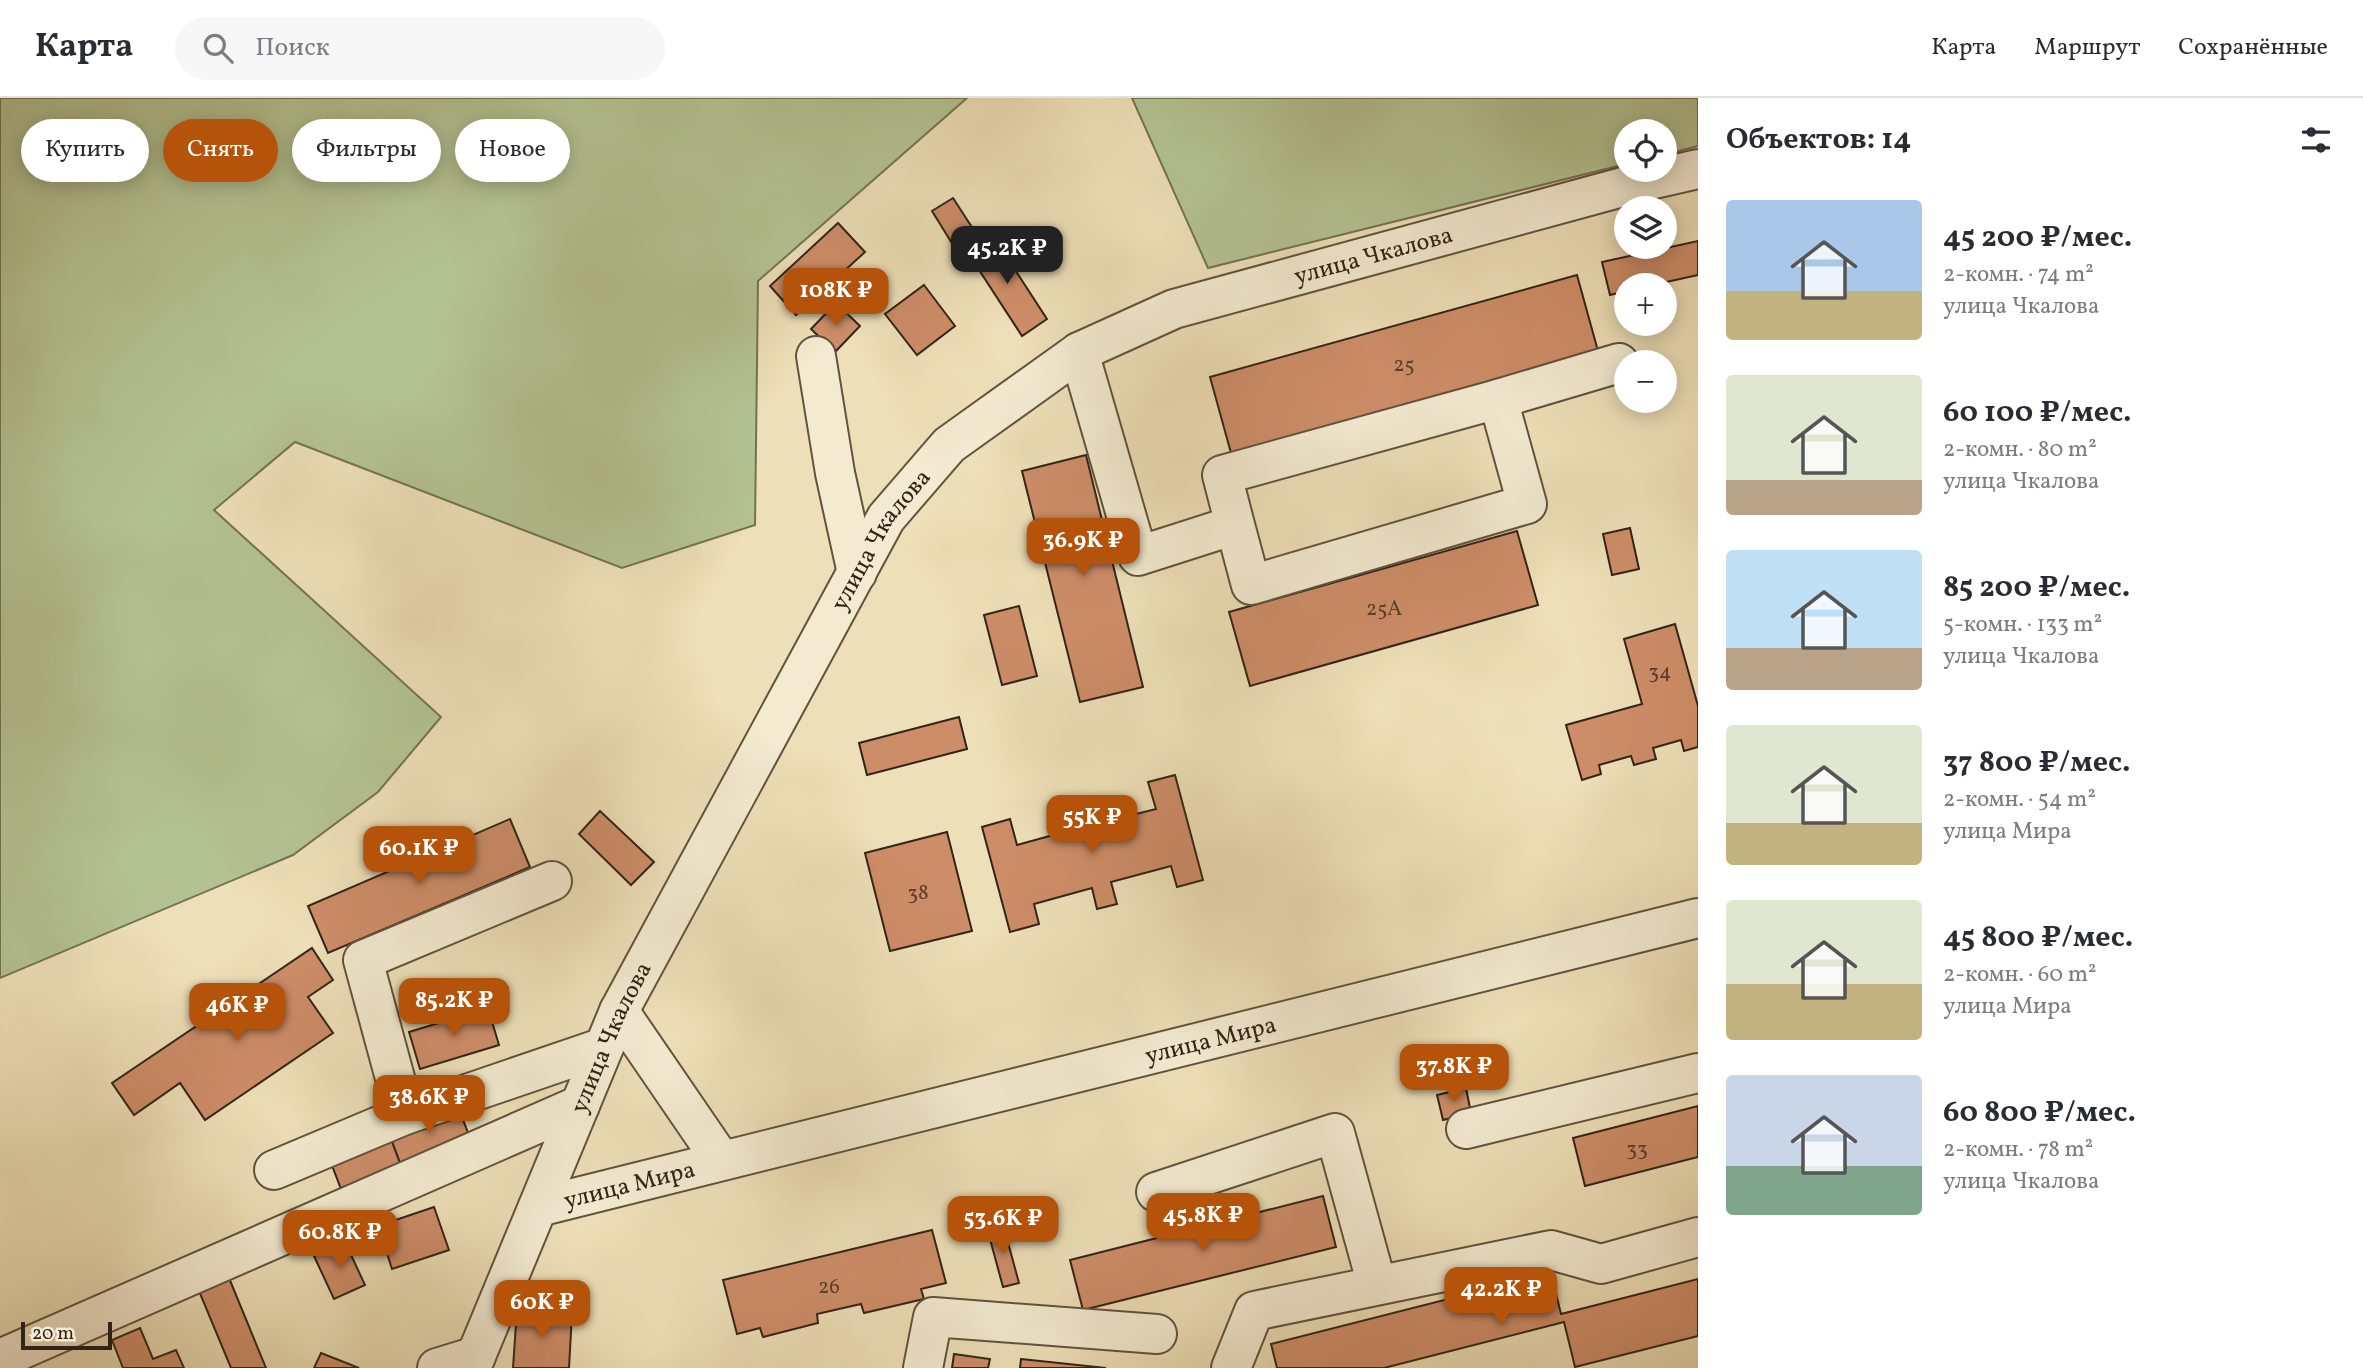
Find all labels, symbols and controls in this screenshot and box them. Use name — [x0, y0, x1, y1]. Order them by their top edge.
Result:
search box — [175, 17, 665, 80]
text: Карта — [35, 25, 133, 71]
icon: search — [199, 29, 237, 67]
text: Поиск — [255, 30, 330, 66]
text: Карта — [1931, 31, 1996, 65]
text: Маршрут — [2034, 31, 2140, 65]
text: Сохранённые — [2178, 31, 2328, 65]
chip: Купить — [21, 119, 149, 182]
chip: Снять — [163, 119, 278, 182]
chip: Фильтры — [292, 119, 441, 182]
chip: Новое — [455, 119, 570, 182]
map controls — [1614, 119, 1677, 413]
button: locate — [1614, 119, 1677, 182]
text: Объектов: 14 — [1726, 119, 1911, 161]
icon: filters — [2297, 121, 2335, 159]
button: layers — [1614, 196, 1677, 259]
text: 45 200 ₽/мес. — [1943, 217, 2132, 259]
street label: улица Чкалова — [1290, 219, 1457, 295]
pin: 45.2K ₽ — [942, 226, 1072, 286]
icon: home — [1782, 228, 1866, 312]
text: 45.2K ₽ — [967, 233, 1047, 265]
text: 2-комн. · 74 m² — [1943, 259, 2094, 291]
pin: 108K ₽ — [779, 268, 893, 328]
button: + — [1614, 273, 1677, 336]
text: 108K ₽ — [800, 275, 872, 307]
text: улица Чкалова — [1943, 291, 2099, 323]
button: − — [1614, 350, 1677, 413]
house number: 25 — [1393, 351, 1415, 380]
text: 60 100 ₽/мес. — [1943, 392, 2132, 434]
icon: home — [1782, 403, 1866, 487]
text: 2-комн. · 80 m² — [1943, 434, 2097, 466]
street label: улица Чкалова — [824, 462, 940, 617]
text: улица Чкалова — [1943, 466, 2099, 498]
pin: 36.9K ₽ — [1018, 518, 1148, 578]
text: 36.9K ₽ — [1043, 525, 1123, 557]
text: 85 200 ₽/мес. — [1943, 567, 2130, 609]
icon: home — [1782, 578, 1866, 662]
house number: 25А — [1366, 595, 1402, 624]
text: 5-комн. · 133 m² — [1943, 609, 2102, 641]
text: улица Чкалова — [1943, 641, 2099, 673]
house number: 34 — [1648, 658, 1672, 687]
text: 37 800 ₽/мес. — [1943, 742, 2131, 784]
icon: home — [1782, 753, 1866, 837]
text: 2-комн. · 54 m² — [1943, 784, 2096, 816]
pin: 55K ₽ — [1043, 796, 1141, 855]
text: 55K ₽ — [1062, 802, 1122, 834]
text: улица Мира — [1943, 816, 2072, 848]
pin: 60.1K ₽ — [354, 826, 484, 886]
text: 60.1K ₽ — [379, 833, 459, 865]
house number: 38 — [907, 879, 929, 908]
text: 45 800 ₽/мес. — [1943, 917, 2133, 959]
icon: home — [1782, 928, 1866, 1012]
street label: улица Чкалова — [563, 956, 661, 1119]
text: 2-комн. · 60 m² — [1943, 959, 2097, 991]
pin: 85.2K ₽ — [389, 978, 519, 1038]
pin: 46K ₽ — [188, 984, 286, 1043]
text: 85.2K ₽ — [415, 985, 493, 1017]
text: 46K ₽ — [205, 990, 269, 1022]
text: улица Мира — [1943, 991, 2072, 1023]
street label: улица Мира — [1142, 1009, 1280, 1074]
pin: 37.8K ₽ — [1389, 1044, 1519, 1104]
text: 37.8K ₽ — [1416, 1051, 1492, 1083]
pin: 38.6K ₽ — [364, 1076, 494, 1135]
text: 38.6K ₽ — [389, 1082, 469, 1114]
text: 60 800 ₽/мес. — [1943, 1092, 2136, 1134]
icon: home — [1782, 1103, 1866, 1187]
text: 2-комн. · 78 m² — [1943, 1134, 2093, 1166]
house number: 33 — [1626, 1135, 1648, 1164]
street label: улица Мира — [560, 1153, 699, 1219]
text: улица Чкалова — [1943, 1166, 2099, 1198]
pin: 45.8K ₽ — [1138, 1194, 1268, 1253]
pin: 53.6K ₽ — [938, 1196, 1068, 1256]
text: 45.8K ₽ — [1163, 1200, 1243, 1232]
text: 53.6K ₽ — [964, 1203, 1042, 1235]
pin: 60.8K ₽ — [275, 1210, 405, 1270]
text: 60.8K ₽ — [299, 1217, 381, 1249]
pin: 42.2K ₽ — [1436, 1268, 1566, 1327]
house number: 26 — [818, 1273, 840, 1302]
text: 42.2K ₽ — [1460, 1274, 1542, 1306]
pin: 60K ₽ — [493, 1280, 591, 1340]
text: 60K ₽ — [510, 1287, 574, 1319]
scale bar — [21, 1319, 112, 1351]
text: 20 m — [32, 1321, 74, 1347]

